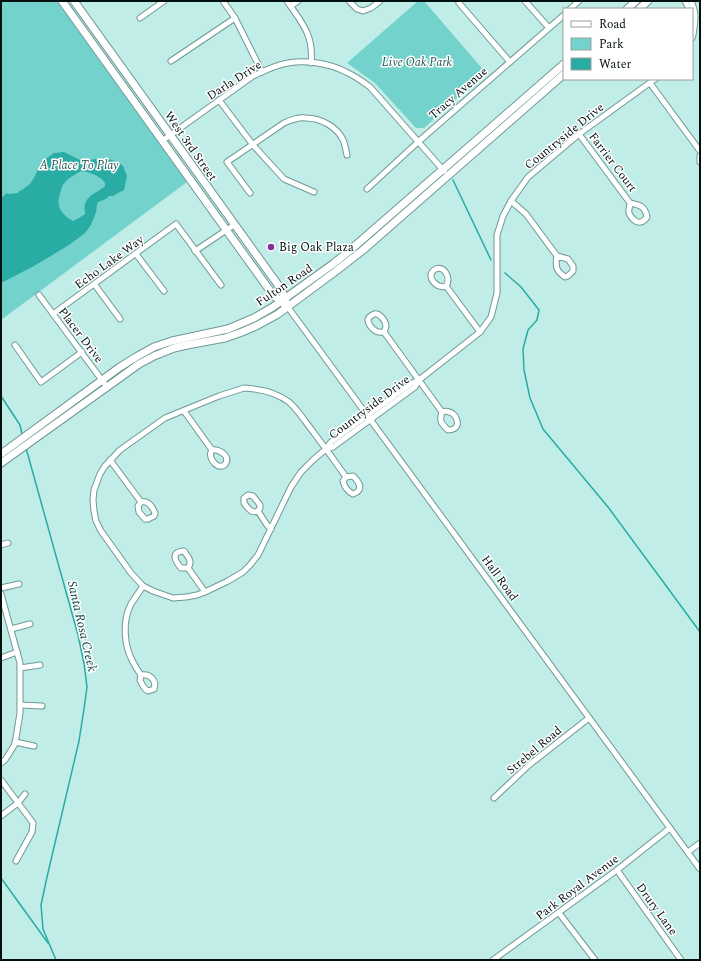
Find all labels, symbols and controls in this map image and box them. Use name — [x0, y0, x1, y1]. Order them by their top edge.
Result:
legend — [563, 8, 693, 80]
text: Road — [599, 15, 626, 34]
text: Park — [599, 35, 624, 54]
park label: Live Oak Park — [382, 53, 453, 72]
text: Water — [599, 55, 631, 74]
street label: Darla Drive — [203, 56, 265, 105]
street label: Tracy Avenue — [425, 62, 492, 124]
street label: Countryside Drive — [520, 98, 608, 174]
street label: West 3rd Street — [159, 107, 222, 185]
street label: Farrier Court — [584, 128, 641, 196]
park label: A Place To Play — [39, 156, 119, 175]
street label: Echo Lake Way — [71, 230, 149, 294]
place label: Big Oak Plaza — [279, 238, 354, 257]
marker: Big Oak Plaza — [266, 242, 276, 252]
street label: Fulton Road — [252, 259, 317, 312]
street label: Placer Drive — [53, 303, 108, 367]
street label: Countryside Drive — [325, 370, 414, 444]
street label: Hall Road — [476, 551, 523, 605]
water label: Santa Rosa Creek — [62, 579, 102, 674]
street label: Strebel Road — [502, 721, 567, 779]
street label: Park Royal Avenue — [532, 850, 623, 925]
street label: Drury Lane — [631, 879, 682, 940]

